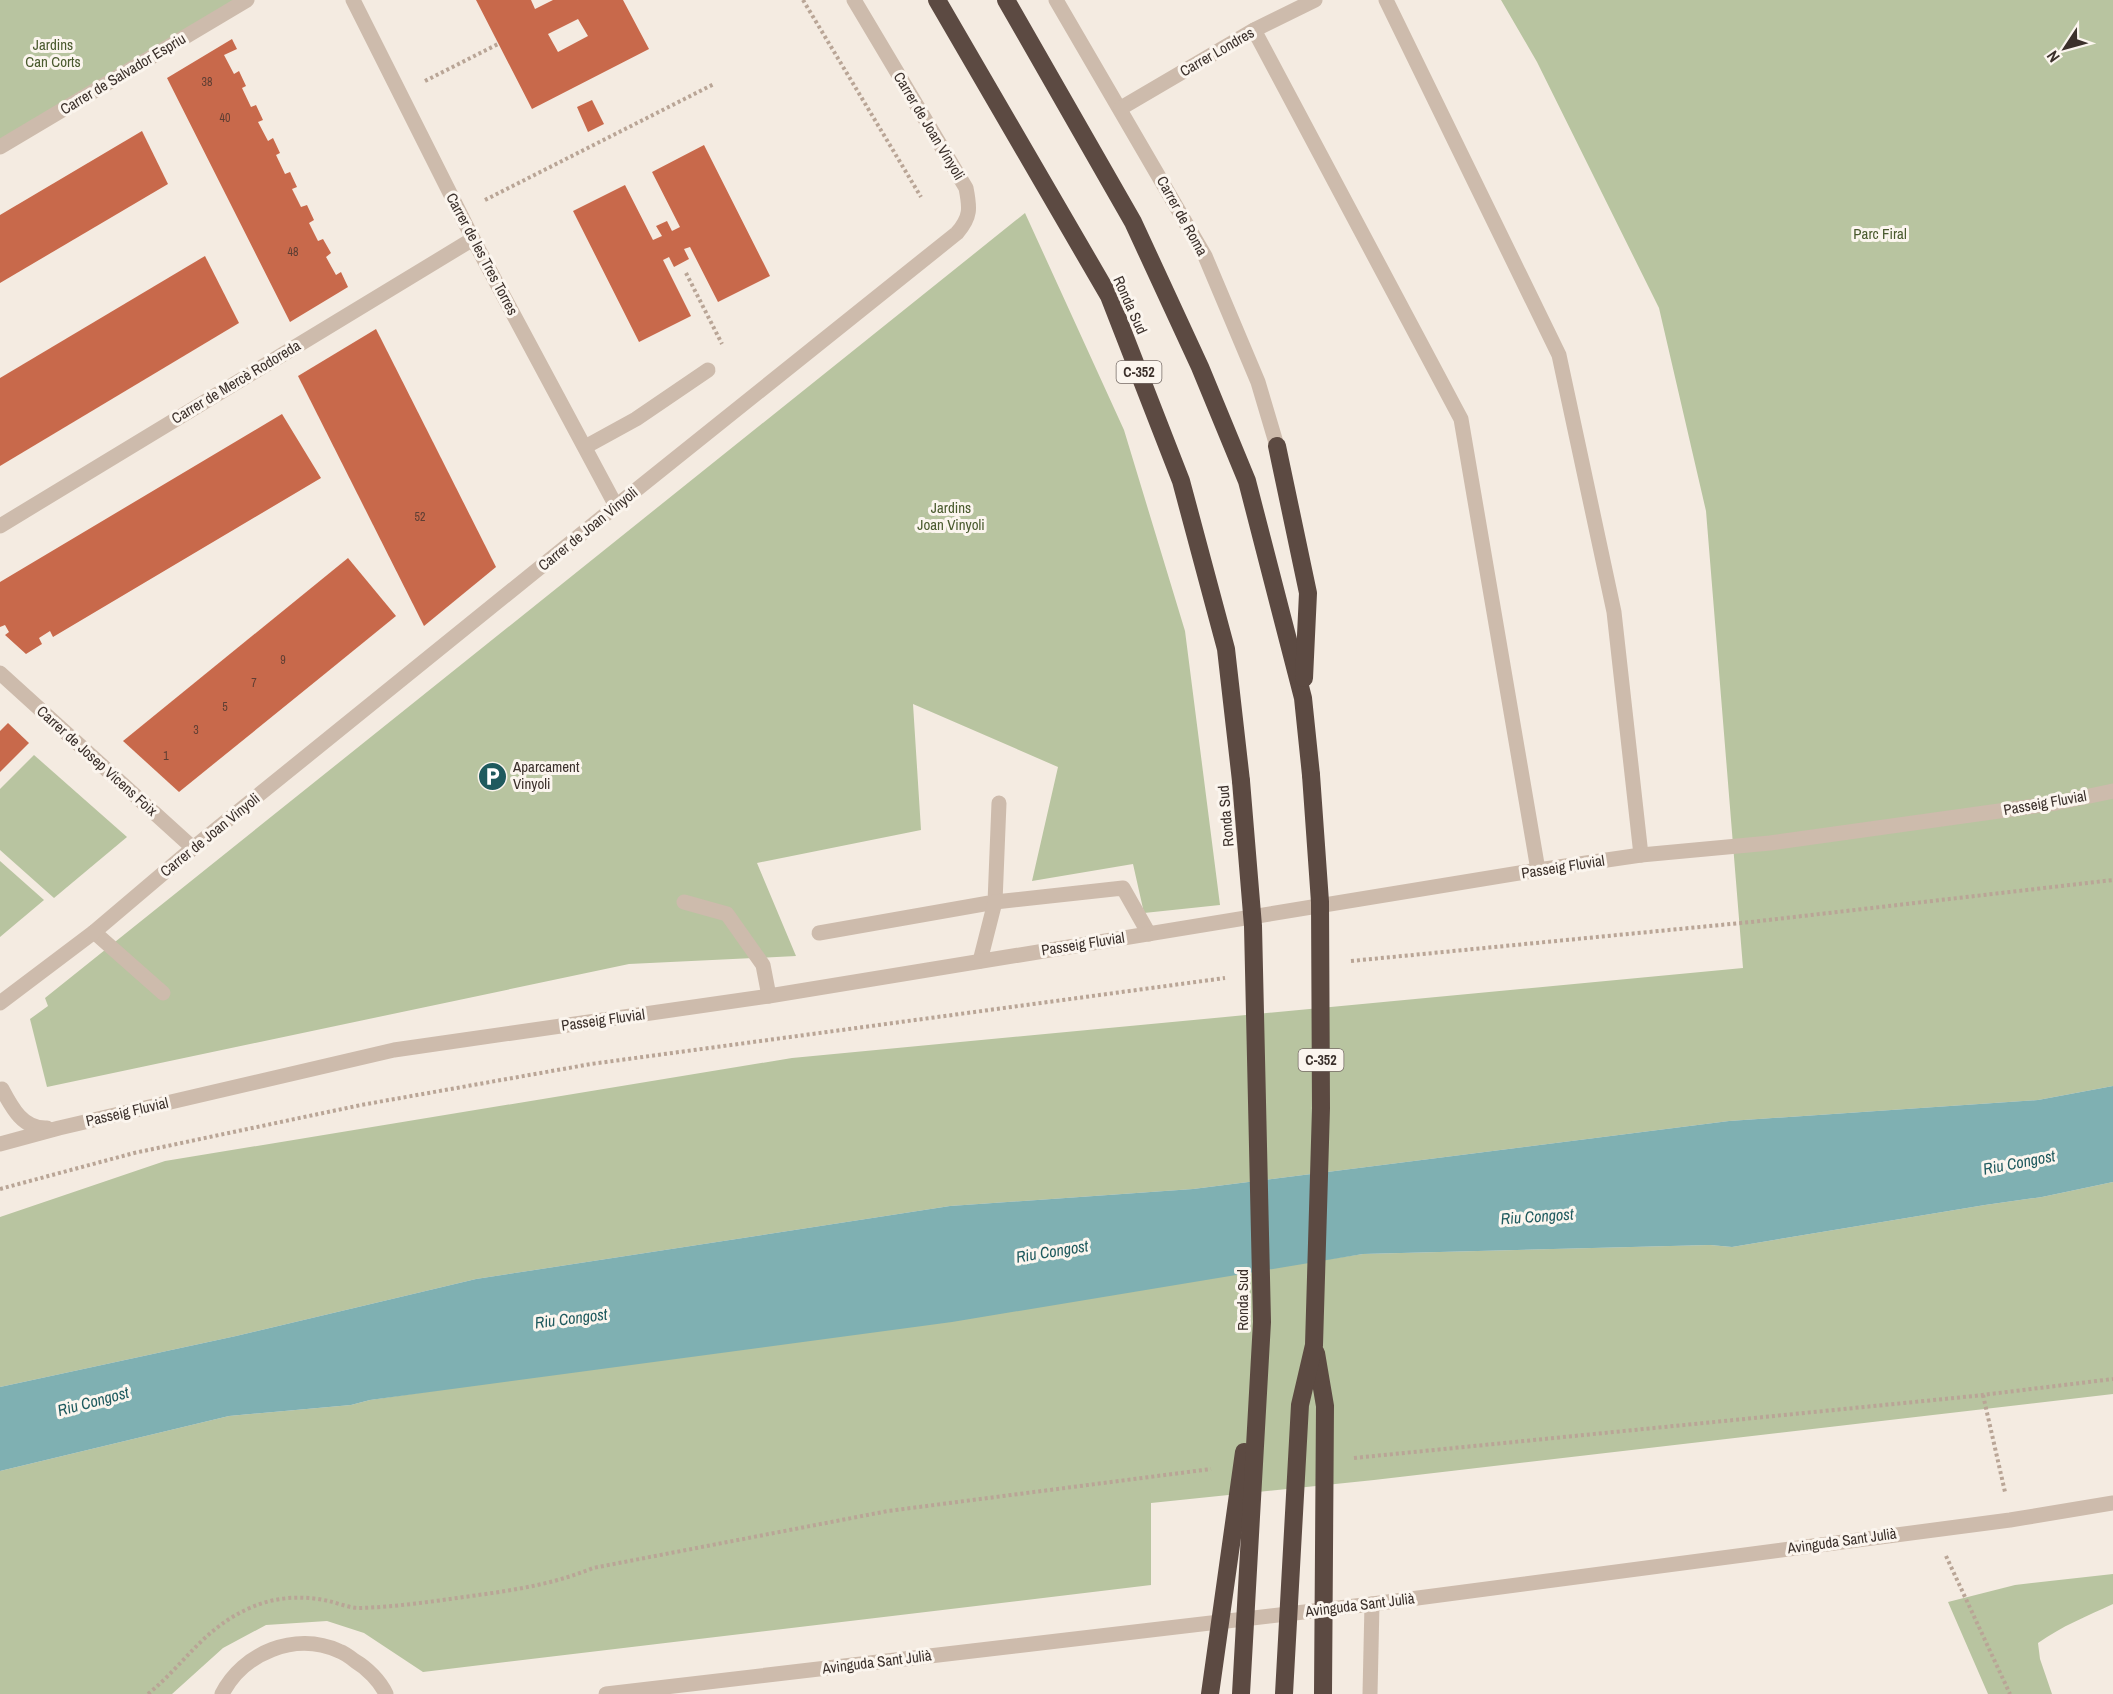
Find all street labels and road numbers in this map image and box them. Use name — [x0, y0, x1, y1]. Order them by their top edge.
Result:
street label: Carrer Londres — [1176, 22, 1258, 81]
street label: Carrer de Salvador Espriu — [56, 28, 189, 119]
street label: Carrer de Joan Vinyoli — [889, 68, 970, 184]
street label: Carrer de Roma — [1152, 172, 1213, 260]
street label: Carrer de les Tres Torres — [441, 189, 524, 319]
street label: Ronda Sud — [1108, 272, 1153, 337]
street label: Carrer de Mercè Rodoreda — [167, 335, 304, 428]
road number: C-352 — [1116, 361, 1162, 383]
street label: Carrer de Joan Vinyoli — [533, 482, 642, 575]
street label: Carrer de Josep Vicens Foix — [32, 701, 163, 821]
street label: Ronda Sud — [1212, 784, 1239, 848]
street label: Passeig Fluvial — [2002, 785, 2088, 820]
street label: Carrer de Joan Vinyoli — [155, 788, 264, 881]
street label: Passeig Fluvial — [1520, 850, 1606, 883]
street label: Passeig Fluvial — [1040, 927, 1126, 960]
street label: Passeig Fluvial — [560, 1003, 646, 1036]
road number: C-352 — [1298, 1049, 1344, 1071]
street label: Passeig Fluvial — [84, 1092, 170, 1131]
street label: Ronda Sud — [1232, 1269, 1253, 1331]
street label: Avinguda Sant Julià — [1785, 1522, 1898, 1559]
street label: Avinguda Sant Julià — [1303, 1587, 1416, 1622]
street label: Avinguda Sant Julià — [820, 1644, 933, 1679]

